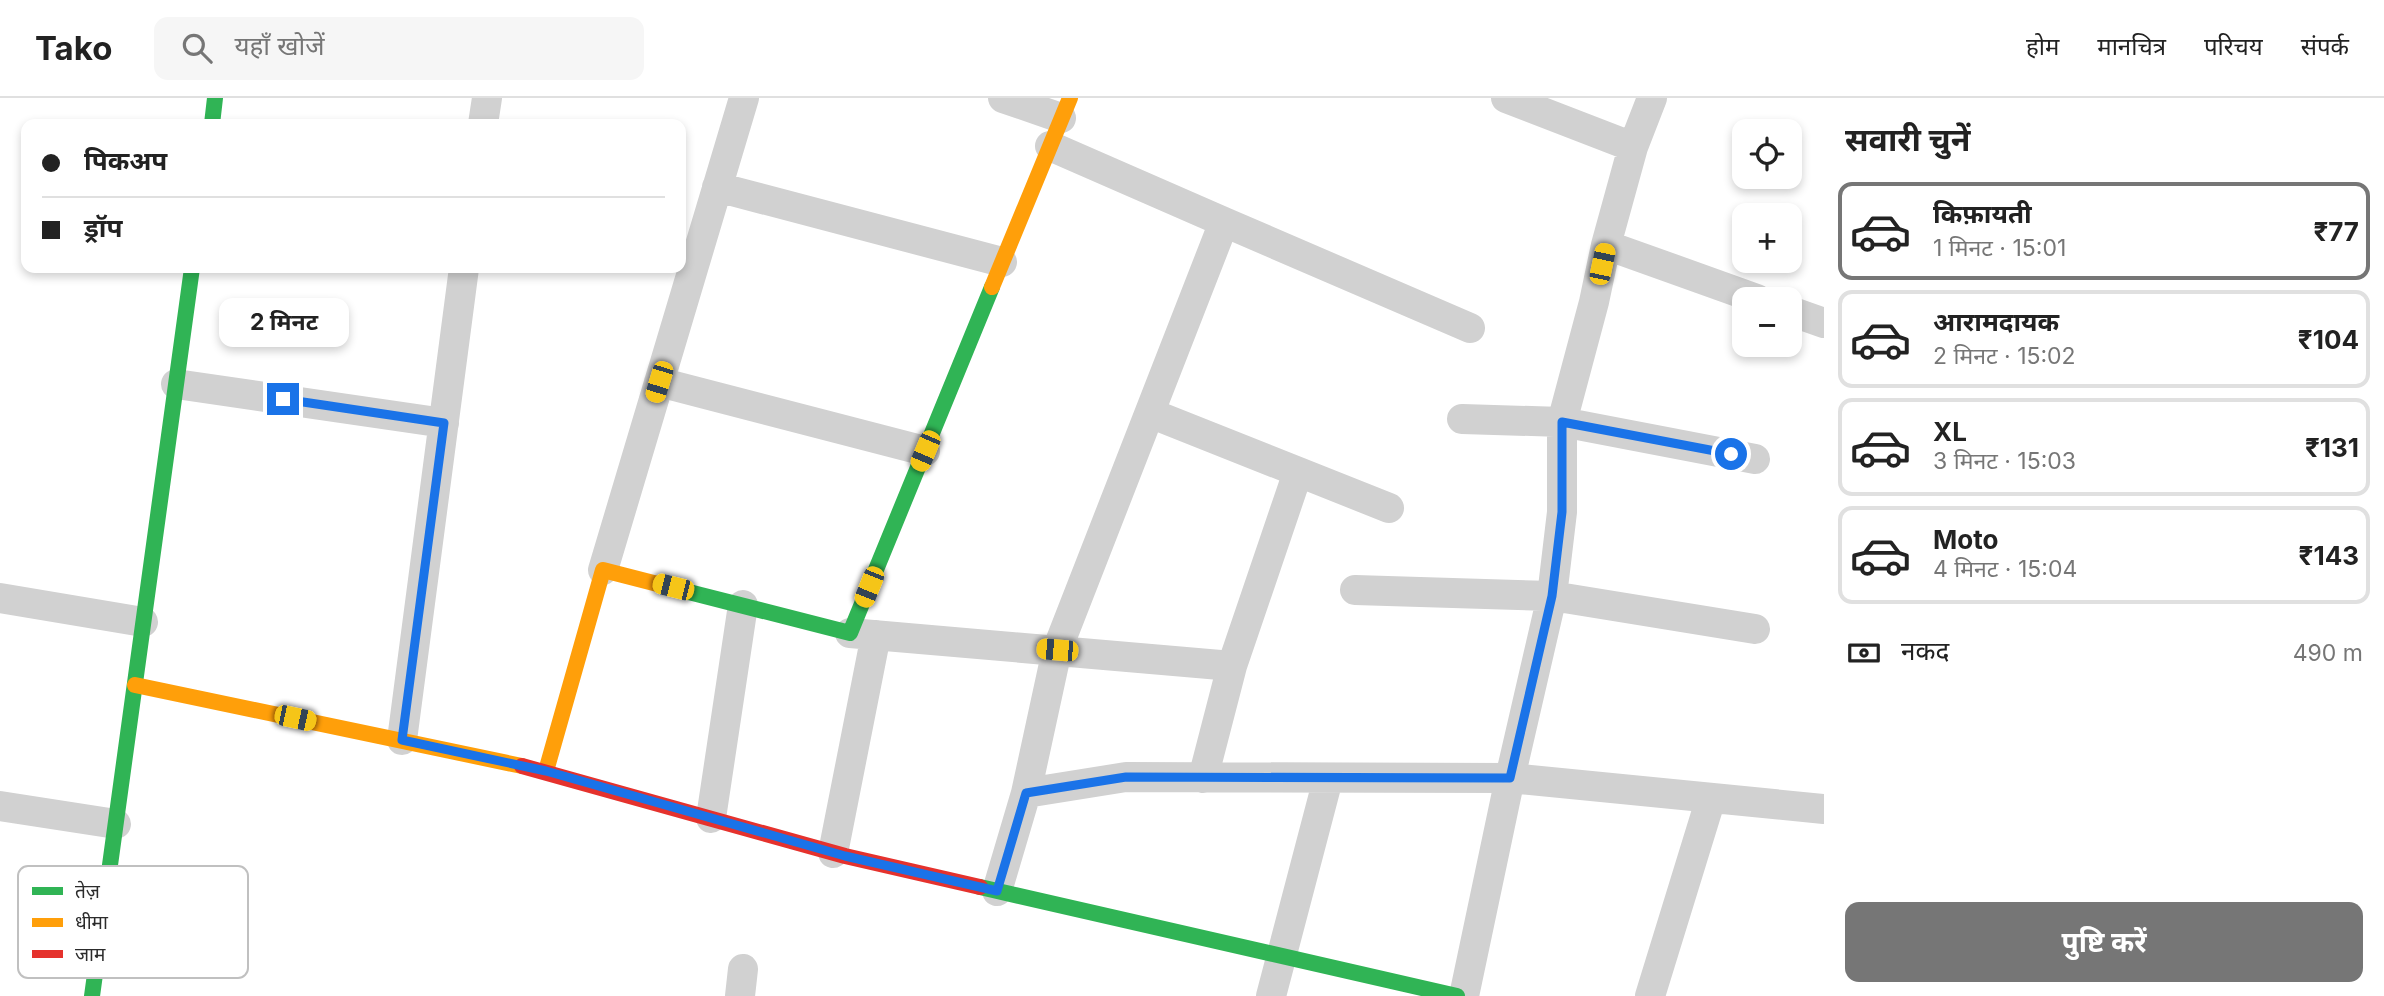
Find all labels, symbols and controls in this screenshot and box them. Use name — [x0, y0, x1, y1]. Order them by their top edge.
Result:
search box — [154, 17, 644, 80]
text: Tako — [35, 28, 112, 68]
icon: search — [178, 29, 216, 67]
text: यहाँ खोजें — [234, 30, 325, 61]
text: होम — [2026, 32, 2059, 61]
text: मानचित्र — [2097, 32, 2166, 61]
text: परिचय — [2204, 32, 2263, 61]
text: संपर्क — [2301, 32, 2349, 61]
map controls — [1732, 119, 1802, 357]
button: locate — [1732, 119, 1802, 189]
text: सवारी चुनें — [1845, 120, 1970, 159]
text: पिकअप — [84, 145, 167, 176]
text: किफ़ायती — [1933, 198, 2032, 229]
icon: car — [1849, 200, 1912, 263]
button: + — [1732, 203, 1802, 273]
text: ड्रॉप — [84, 212, 122, 243]
text: ₹77 — [2313, 216, 2359, 247]
text: 1 मिनट · 15:01 — [1933, 234, 2066, 262]
car — [1588, 241, 1617, 287]
button: − — [1732, 287, 1802, 357]
callout: 2 मिनट — [218, 298, 348, 346]
text: आरामदायक — [1933, 306, 2059, 337]
text: 2 मिनट — [250, 308, 318, 336]
icon: car — [1849, 308, 1912, 371]
text: ₹104 — [2298, 324, 2359, 355]
text: 2 मिनट · 15:02 — [1933, 342, 2076, 370]
car — [643, 359, 676, 405]
route end — [267, 383, 299, 415]
icon: car — [1849, 416, 1912, 479]
text: XL — [1933, 416, 1967, 447]
car — [908, 428, 943, 474]
text: ₹131 — [2305, 432, 2359, 463]
route start — [1715, 438, 1747, 470]
text: 3 मिनट · 15:03 — [1933, 447, 2076, 475]
icon: car — [1849, 524, 1912, 587]
text: Moto — [1933, 524, 1998, 555]
text: ₹143 — [2299, 540, 2359, 571]
text: 4 मिनट · 15:04 — [1933, 555, 2077, 583]
car — [852, 564, 887, 610]
car — [651, 572, 696, 602]
icon: cash — [1845, 634, 1883, 672]
text: नकद — [1901, 635, 1949, 666]
car — [1036, 638, 1079, 662]
text: 490 m — [2293, 639, 2363, 667]
car — [273, 703, 318, 733]
legend — [18, 866, 248, 978]
text: तेज़ — [75, 880, 101, 903]
button: पुष्टि करें — [1845, 902, 2363, 982]
text: धीमा — [75, 911, 109, 934]
text: जाम — [75, 943, 106, 966]

